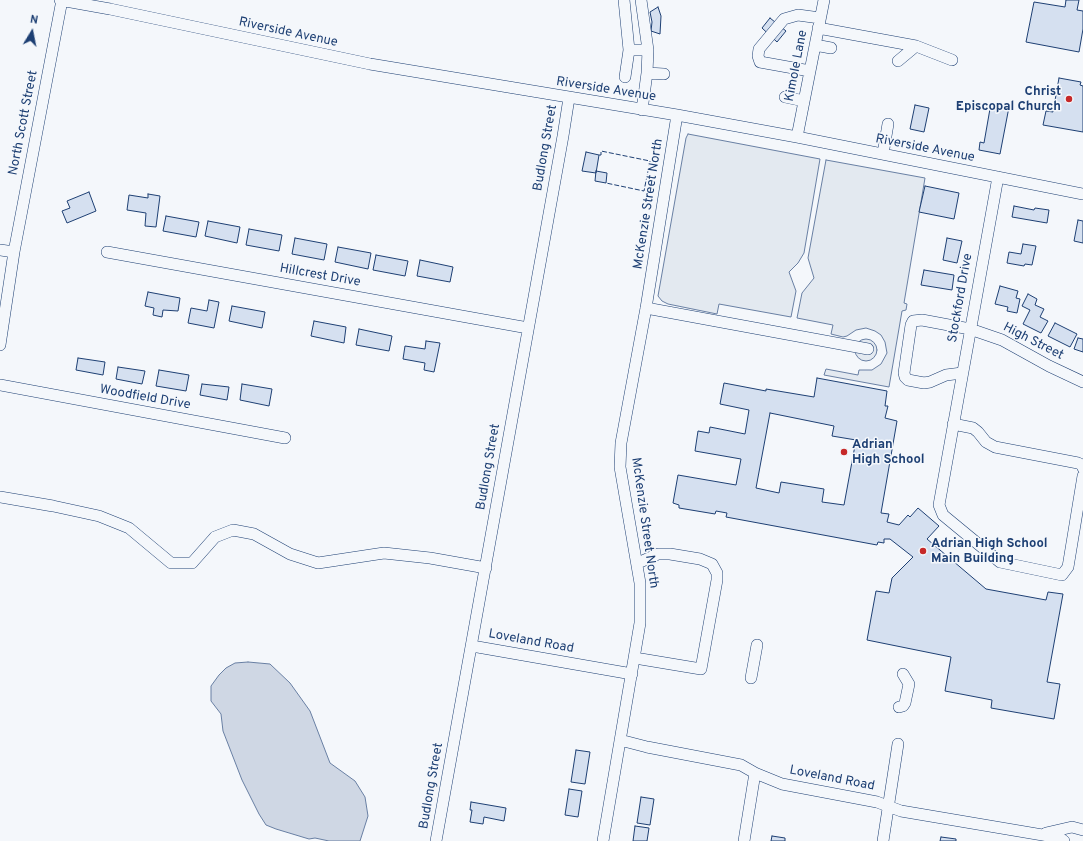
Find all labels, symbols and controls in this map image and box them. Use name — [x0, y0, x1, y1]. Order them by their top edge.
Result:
north arrow — [12, 12, 52, 52]
text: N — [29, 13, 39, 28]
street label: Riverside Avenue — [237, 15, 339, 51]
street label: Kimole Lane — [782, 29, 812, 103]
street label: North Scott Street — [6, 69, 42, 177]
street label: Riverside Avenue — [555, 74, 657, 106]
place label: Christ Episcopal Church — [956, 84, 1061, 115]
marker: Christ Episcopal Church — [1064, 94, 1074, 104]
street label: Budlong Street — [531, 104, 561, 192]
street label: Riverside Avenue — [874, 132, 976, 166]
street label: McKenzie Street North — [631, 138, 667, 270]
street label: Stockford Drive — [945, 252, 977, 344]
street label: Hillcrest Drive — [278, 261, 362, 291]
street label: High Street — [1000, 320, 1066, 364]
street label: Woodfield Drive — [98, 382, 192, 414]
street label: Budlong Street — [474, 423, 504, 511]
place label: Adrian High School — [852, 437, 925, 468]
marker: Adrian High School — [839, 447, 849, 457]
street label: McKenzie Street North — [627, 457, 661, 589]
place label: Adrian High School Main Building — [931, 536, 1048, 567]
marker: Adrian High School Main Building — [918, 546, 928, 556]
street label: Loveland Road — [487, 627, 575, 657]
street label: Budlong Street — [417, 742, 447, 830]
street label: Loveland Road — [788, 763, 876, 795]

